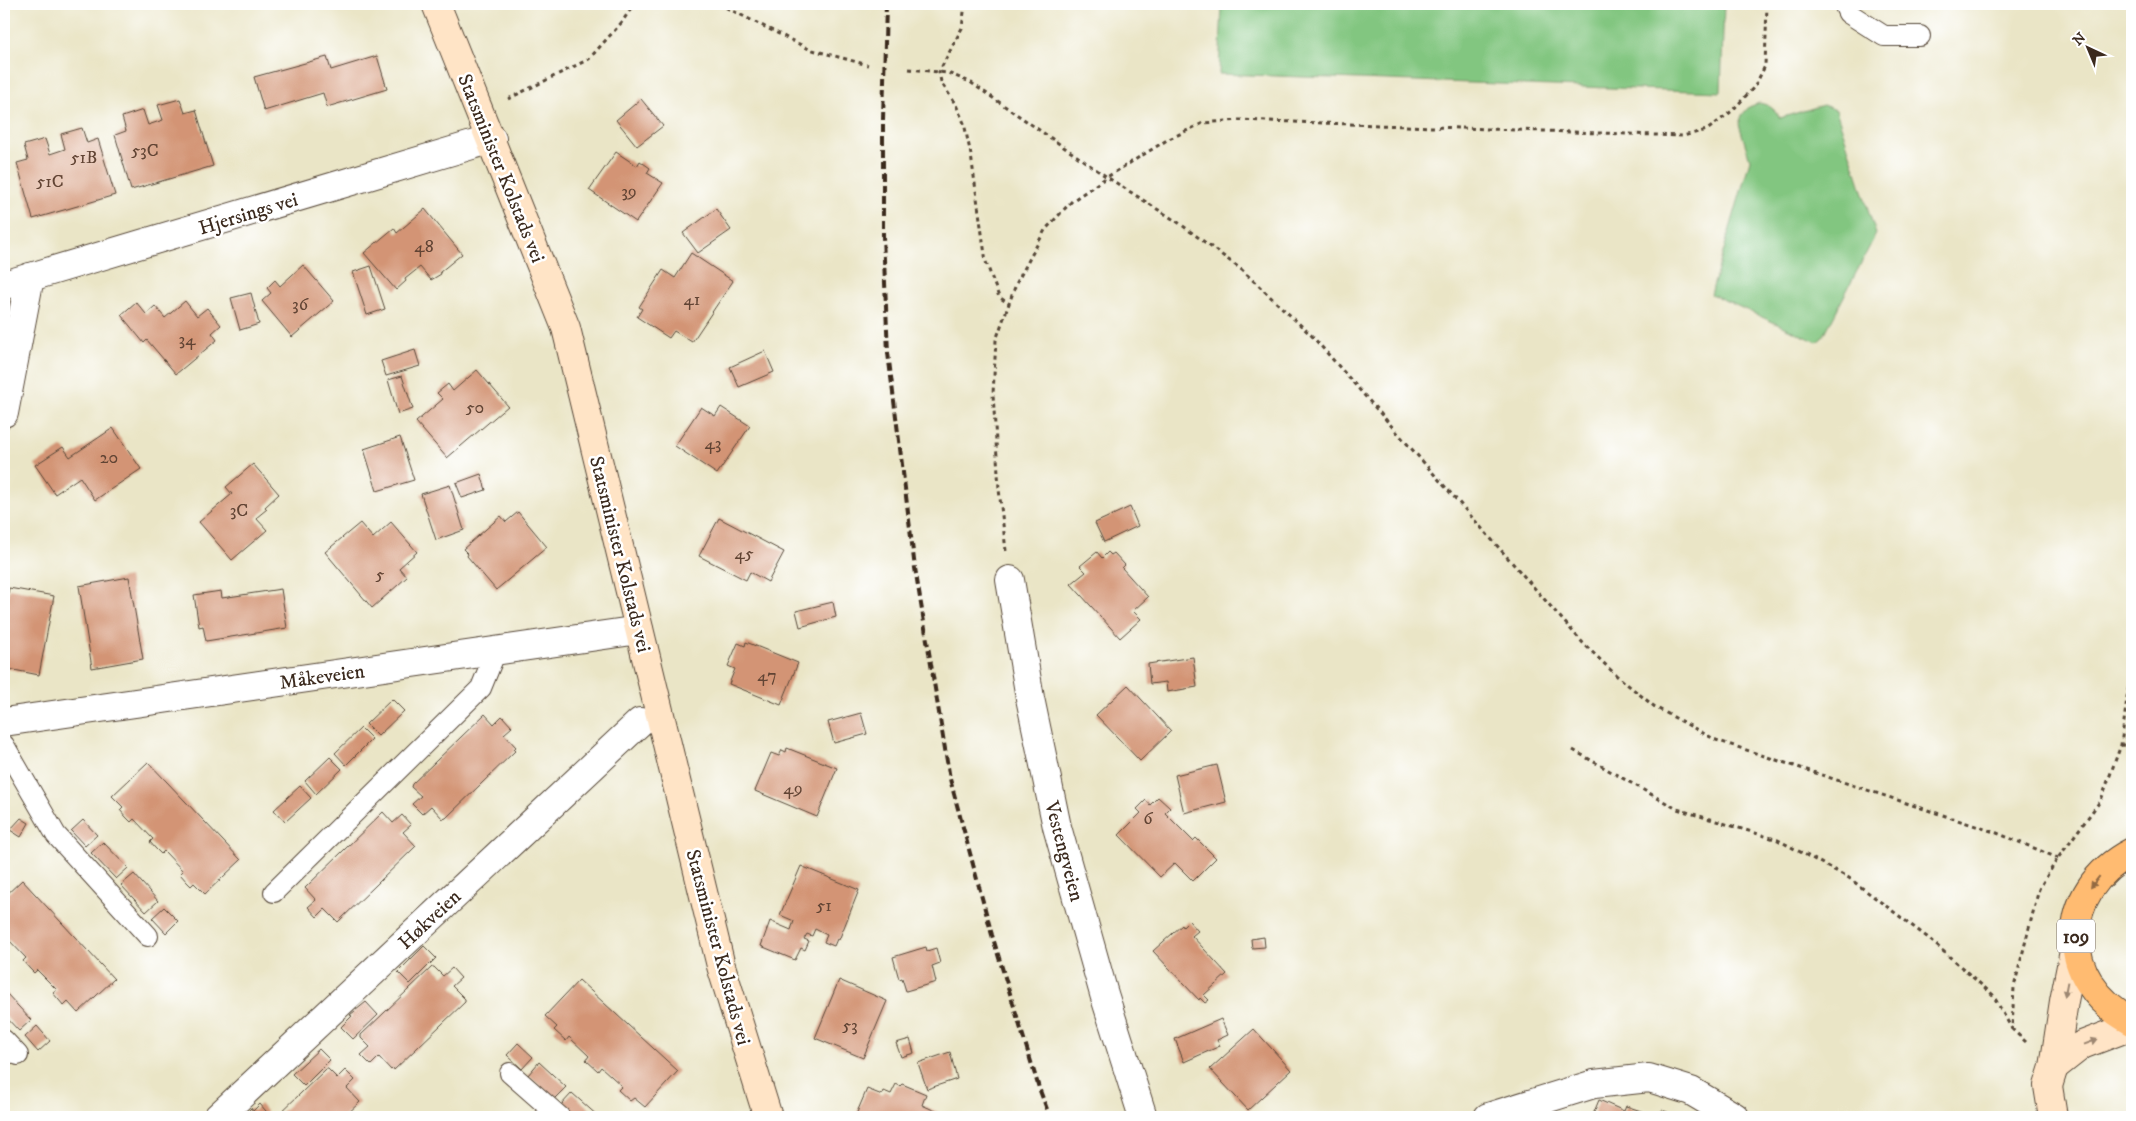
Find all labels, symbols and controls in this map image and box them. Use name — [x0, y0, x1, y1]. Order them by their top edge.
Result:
north arrow — [2064, 22, 2114, 72]
text: N — [2069, 29, 2090, 50]
street label: Statsminister Kolstads vei — [451, 70, 550, 267]
house number: 53C — [131, 140, 159, 162]
house number: 51B — [71, 147, 97, 169]
house number: 51C — [36, 171, 64, 193]
house number: 39 — [621, 181, 637, 203]
street label: Hjersings vei — [196, 188, 301, 241]
house number: 48 — [414, 236, 434, 258]
house number: 41 — [684, 289, 700, 311]
house number: 36 — [292, 294, 309, 316]
house number: 34 — [178, 329, 196, 351]
house number: 50 — [466, 397, 484, 419]
house number: 43 — [704, 433, 722, 455]
house number: 20 — [100, 447, 118, 469]
street label: Statsminister Kolstads vei — [583, 454, 656, 655]
house number: 3C — [230, 500, 248, 522]
house number: 45 — [734, 543, 754, 565]
house number: 5 — [376, 564, 385, 586]
street label: Måkeveien — [278, 659, 367, 696]
house number: 47 — [757, 665, 777, 687]
house number: 49 — [783, 778, 803, 800]
street label: Vestengveien — [1038, 798, 1089, 905]
house number: 6 — [1143, 808, 1153, 830]
street label: Statsminister Kolstads vei — [679, 847, 756, 1048]
one-way arrow — [2090, 875, 2100, 888]
street label: Høkveien — [393, 884, 467, 955]
house number: 51 — [816, 895, 832, 917]
road number: 109 — [2057, 919, 2095, 952]
one-way arrow — [2062, 982, 2070, 997]
house number: 53 — [842, 1015, 858, 1037]
one-way arrow — [2083, 1038, 2098, 1045]

